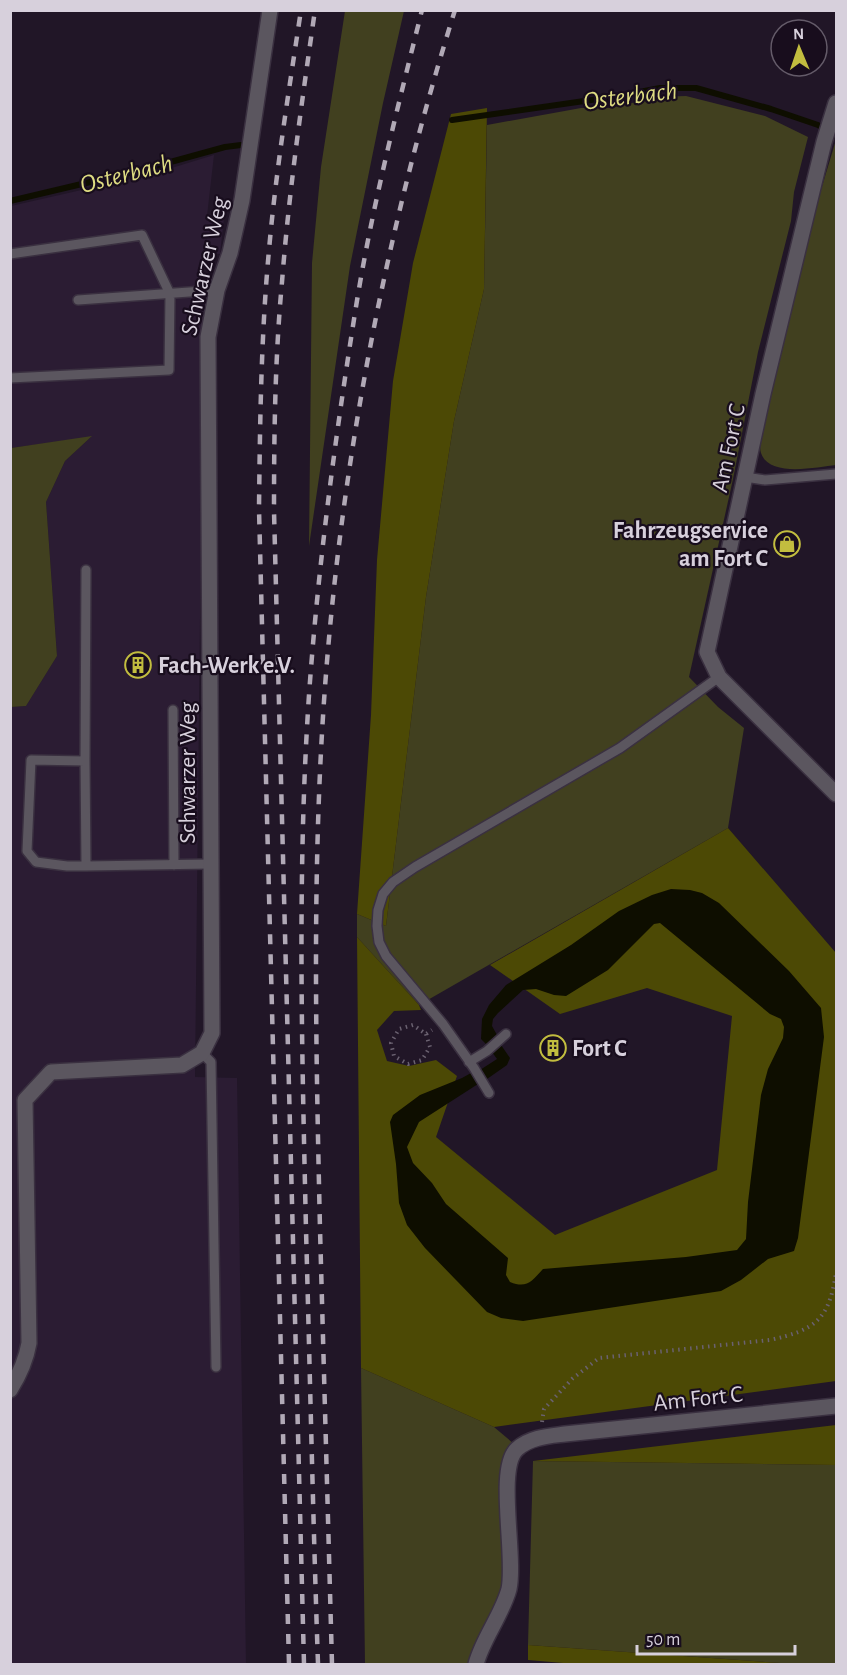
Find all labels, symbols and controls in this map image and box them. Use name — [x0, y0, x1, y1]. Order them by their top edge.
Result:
north arrow — [769, 18, 829, 78]
text: N — [793, 26, 804, 42]
water label: Osterbach — [582, 77, 679, 115]
water label: Osterbach — [77, 150, 175, 198]
street label: Schwarzer Weg — [177, 194, 233, 338]
street label: Am Fort C — [708, 402, 750, 495]
place label: Fahrzeugservice am Fort C — [613, 519, 769, 571]
shop icon: Fahrzeugservice am Fort C — [772, 529, 802, 559]
building icon: Fach-Werk e.V. — [123, 650, 153, 680]
place label: Fach-Werk e.V. — [158, 654, 295, 678]
street label: Schwarzer Weg — [176, 702, 200, 844]
building icon: Fort C — [538, 1033, 568, 1063]
place label: Fort C — [572, 1037, 627, 1061]
street label: Am Fort C — [652, 1382, 744, 1416]
scale bar — [637, 1618, 794, 1656]
text: 50 m — [646, 1631, 680, 1649]

